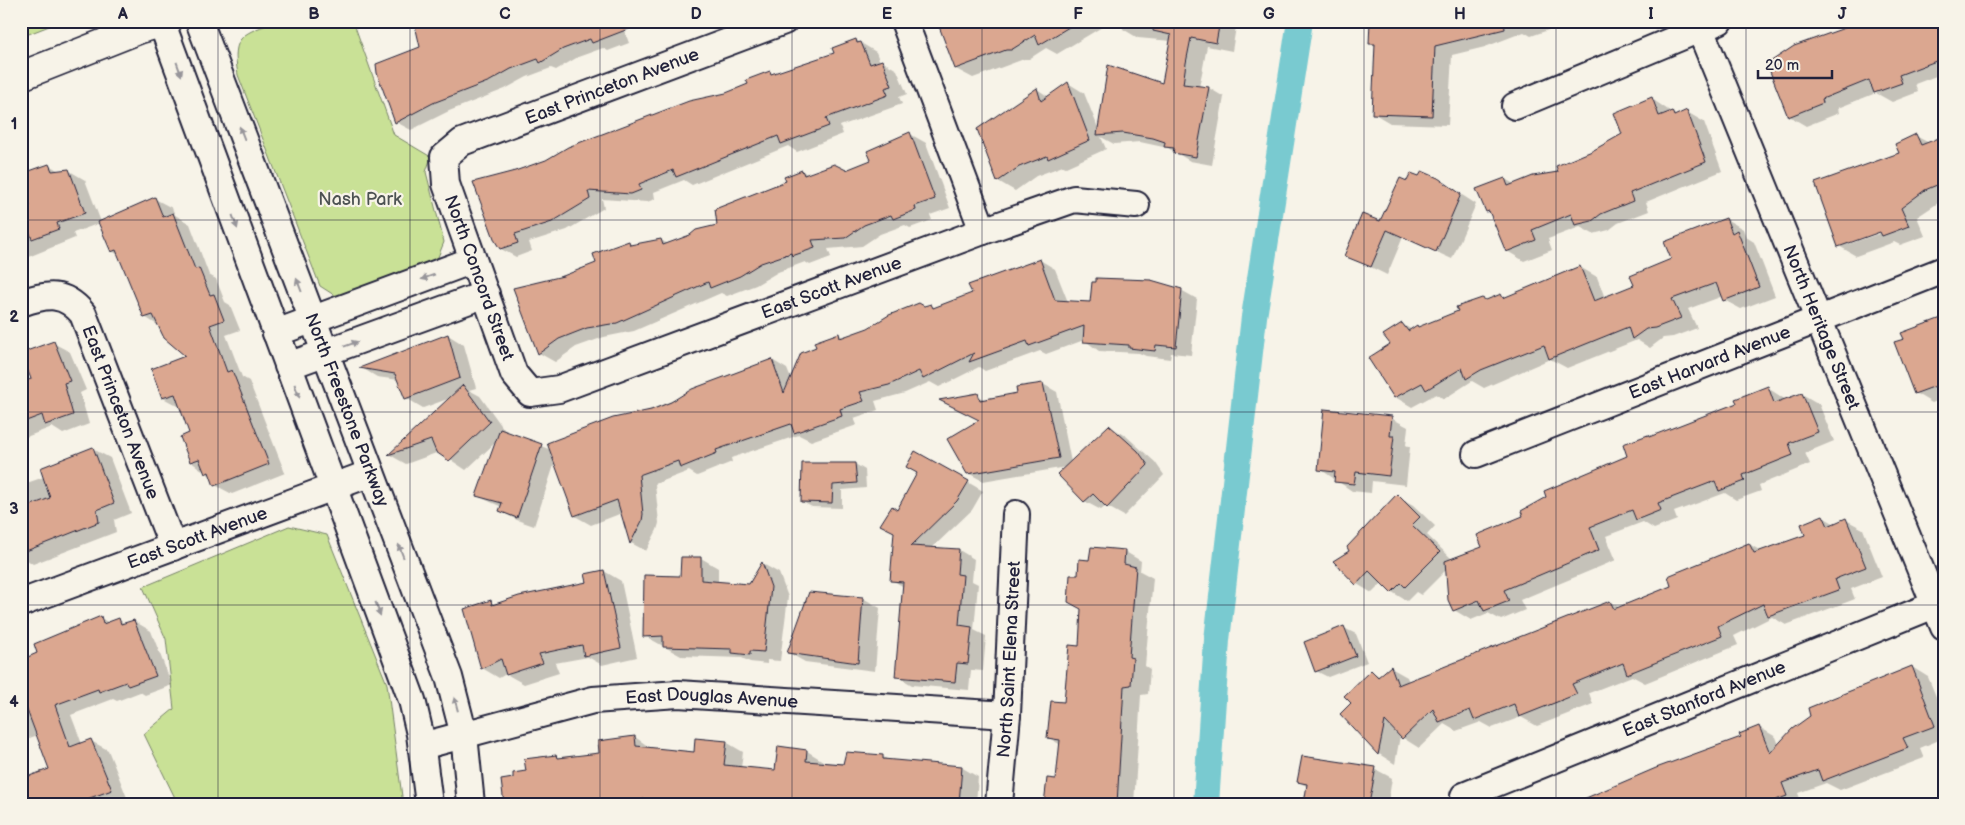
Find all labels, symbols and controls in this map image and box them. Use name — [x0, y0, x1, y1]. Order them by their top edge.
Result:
text: A — [117, 5, 128, 24]
text: B — [308, 5, 320, 24]
text: C — [499, 5, 511, 24]
text: D — [690, 5, 702, 24]
text: E — [882, 5, 892, 24]
text: F — [1073, 5, 1083, 24]
text: G — [1263, 5, 1275, 24]
text: H — [1454, 5, 1466, 24]
text: I — [1648, 5, 1654, 24]
text: J — [1838, 5, 1847, 24]
street label: East Princeton Avenue — [522, 44, 702, 129]
scale bar — [1758, 48, 1831, 80]
text: 20 m — [1765, 56, 1799, 75]
one-way arrow — [176, 62, 183, 77]
text: 1 — [11, 115, 17, 134]
one-way arrow — [238, 125, 246, 140]
park label: Nash Park — [318, 189, 402, 210]
street label: North Concord Street — [440, 192, 518, 364]
one-way arrow — [231, 215, 239, 230]
street label: North Heritage Street — [1778, 242, 1864, 413]
street label: East Scott Avenue — [759, 252, 905, 324]
one-way arrow — [420, 274, 435, 281]
one-way arrow — [295, 277, 303, 292]
text: 2 — [9, 308, 19, 327]
street label: North Freestone Parkway — [300, 310, 393, 510]
street label: East Harvard Avenue — [1626, 321, 1794, 404]
street label: East Princeton Avenue — [77, 323, 164, 503]
one-way arrow — [343, 340, 358, 347]
one-way arrow — [293, 384, 301, 399]
text: 3 — [9, 500, 19, 519]
street label: East Scott Avenue — [124, 502, 271, 574]
one-way arrow — [397, 543, 405, 558]
street label: North Saint Elena Street — [993, 560, 1025, 759]
one-way arrow — [374, 602, 382, 617]
street label: East Stanford Avenue — [1619, 656, 1789, 742]
street label: East Douglas Avenue — [625, 684, 799, 713]
text: 4 — [9, 693, 19, 712]
one-way arrow — [452, 696, 460, 711]

